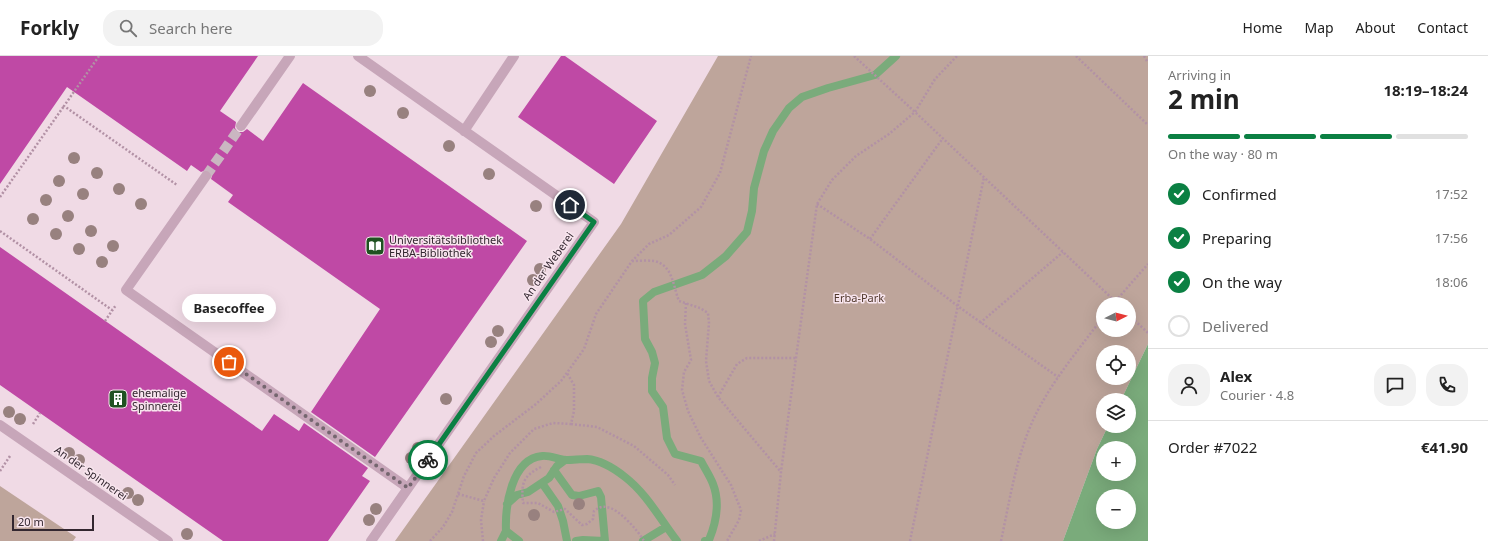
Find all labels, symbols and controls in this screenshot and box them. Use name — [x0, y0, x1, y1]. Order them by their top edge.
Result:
search box — [103, 10, 383, 46]
text: Forkly — [20, 15, 79, 41]
icon: search — [117, 17, 139, 39]
text: Search here — [149, 18, 233, 38]
text: Home — [1243, 18, 1282, 37]
text: Map — [1304, 18, 1334, 37]
text: About — [1356, 18, 1395, 37]
text: Contact — [1417, 18, 1468, 37]
text: Arriving in — [1168, 66, 1231, 84]
text: 18:19–18:24 — [1383, 80, 1468, 100]
text: 2 min — [1168, 81, 1240, 117]
text: On the way · 80 m — [1168, 145, 1278, 163]
icon: check — [1168, 183, 1190, 205]
text: Confirmed — [1202, 184, 1277, 204]
text: 17:52 — [1435, 185, 1468, 203]
pin — [553, 188, 587, 222]
icon: home — [559, 194, 581, 216]
icon: check — [1168, 227, 1190, 249]
text: Preparing — [1202, 228, 1272, 248]
street label: An der Weberei — [519, 229, 577, 303]
text: 17:56 — [1435, 229, 1468, 247]
place label: Universitätsbibliothek ERBA-Bibliothek — [389, 232, 502, 260]
library icon: Universitätsbibliothek ERBA-Bibliothek — [364, 235, 386, 257]
icon: check — [1168, 271, 1190, 293]
text: On the way — [1202, 272, 1282, 292]
text: 18:06 — [1435, 273, 1468, 291]
park label: Erba-Park — [834, 290, 884, 305]
callout: Basecoffee — [182, 294, 276, 322]
north arrow — [1096, 297, 1136, 337]
map controls — [1096, 297, 1136, 529]
text: Basecoffee — [193, 299, 265, 317]
text: Delivered — [1202, 316, 1269, 336]
pin — [212, 345, 246, 379]
button: locate — [1096, 345, 1136, 385]
icon: bag — [218, 351, 240, 373]
button: person — [1168, 364, 1210, 406]
button: chat — [1374, 364, 1416, 406]
button: phone — [1426, 364, 1468, 406]
text: Alex — [1220, 366, 1252, 386]
place label: ehemalige Spinnerei — [132, 385, 186, 413]
text: Courier · 4.8 — [1220, 386, 1294, 404]
building icon: ehemalige Spinnerei — [107, 388, 129, 410]
button: layers — [1096, 393, 1136, 433]
text: Order #7022 — [1168, 437, 1257, 457]
text: €41.90 — [1421, 437, 1468, 457]
courier — [408, 440, 448, 480]
button: + — [1096, 441, 1136, 481]
street label: An der Spinnerei — [52, 442, 131, 503]
icon: bike — [417, 449, 439, 471]
button: − — [1096, 489, 1136, 529]
scale bar — [12, 513, 94, 532]
text: 20 m — [18, 514, 44, 529]

